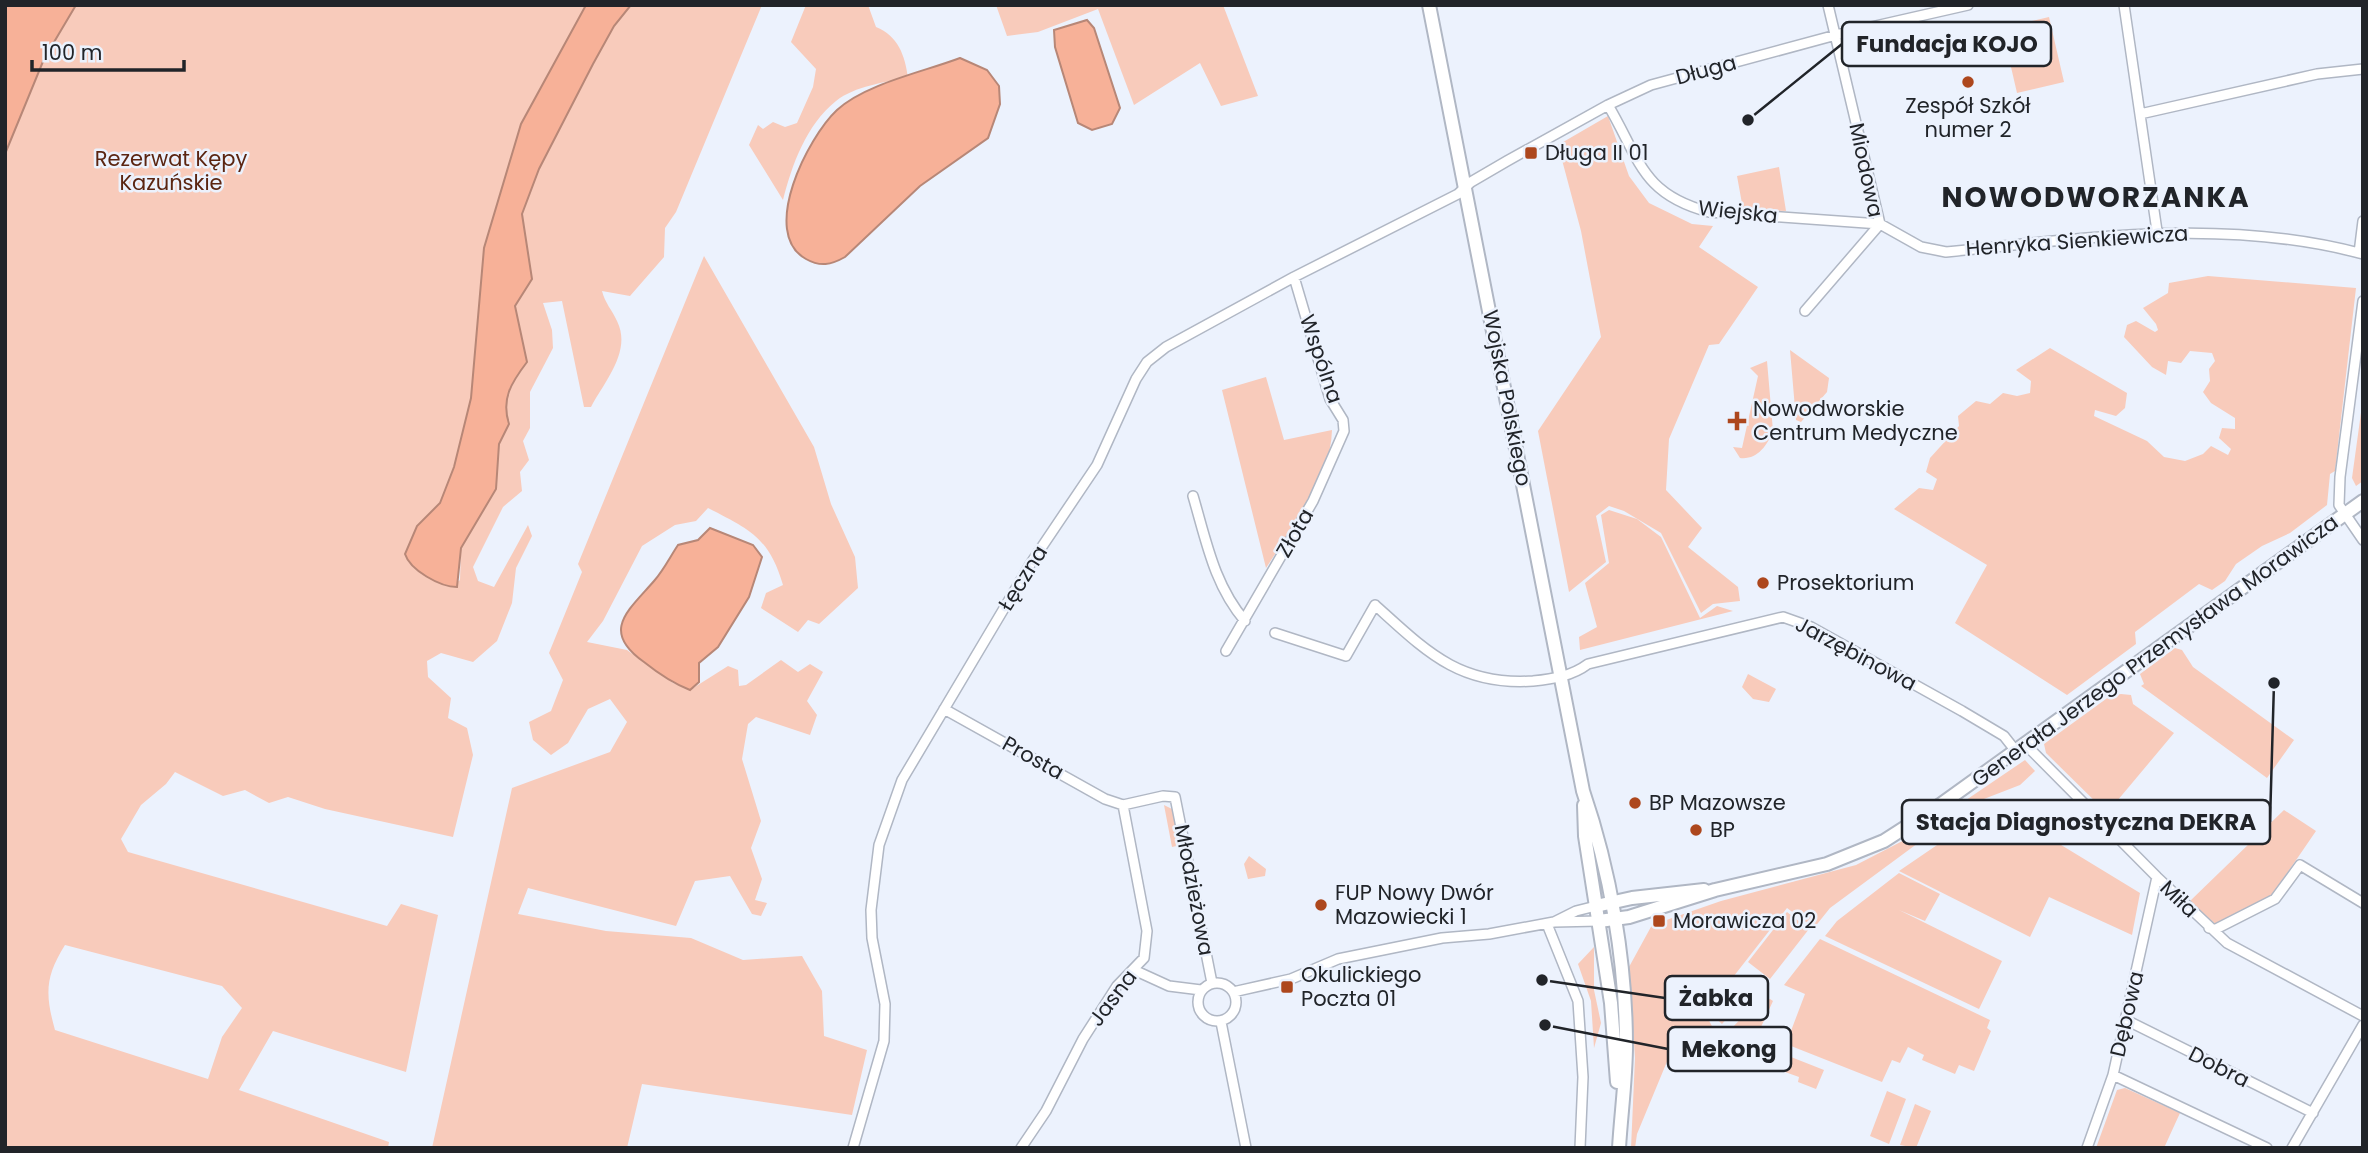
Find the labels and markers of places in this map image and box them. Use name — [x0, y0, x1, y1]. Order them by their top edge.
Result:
callout: Fundacja KOJO — [1842, 22, 2051, 66]
marker: Zespół Szkół numer 2 — [1960, 74, 1976, 90]
place label: Zespół Szkół numer 2 — [1905, 91, 2031, 144]
place label: Długa II 01 — [1545, 138, 1648, 167]
marker: Długa II 01 — [1523, 145, 1539, 161]
place label: Nowodworskie Centrum Medyczne — [1753, 394, 1958, 447]
marker: Nowodworskie Centrum Medyczne — [1727, 411, 1747, 431]
place label: Prosektorium — [1777, 568, 1914, 597]
marker: Prosektorium — [1755, 575, 1771, 591]
place label: BP Mazowsze — [1649, 788, 1786, 817]
marker: BP Mazowsze — [1627, 795, 1643, 811]
callout: Stacja Diagnostyczna DEKRA — [1902, 800, 2270, 844]
place label: BP — [1710, 815, 1735, 844]
marker: BP — [1688, 822, 1704, 838]
place label: FUP Nowy Dwór Mazowiecki 1 — [1335, 878, 1494, 931]
marker: FUP Nowy Dwór Mazowiecki 1 — [1313, 897, 1329, 913]
place label: Morawicza 02 — [1673, 906, 1816, 935]
marker: Morawicza 02 — [1651, 913, 1667, 929]
place label: Okulickiego Poczta 01 — [1301, 960, 1421, 1013]
callout: Żabka — [1665, 976, 1768, 1020]
marker: Okulickiego Poczta 01 — [1279, 979, 1295, 995]
callout: Mekong — [1668, 1027, 1791, 1071]

